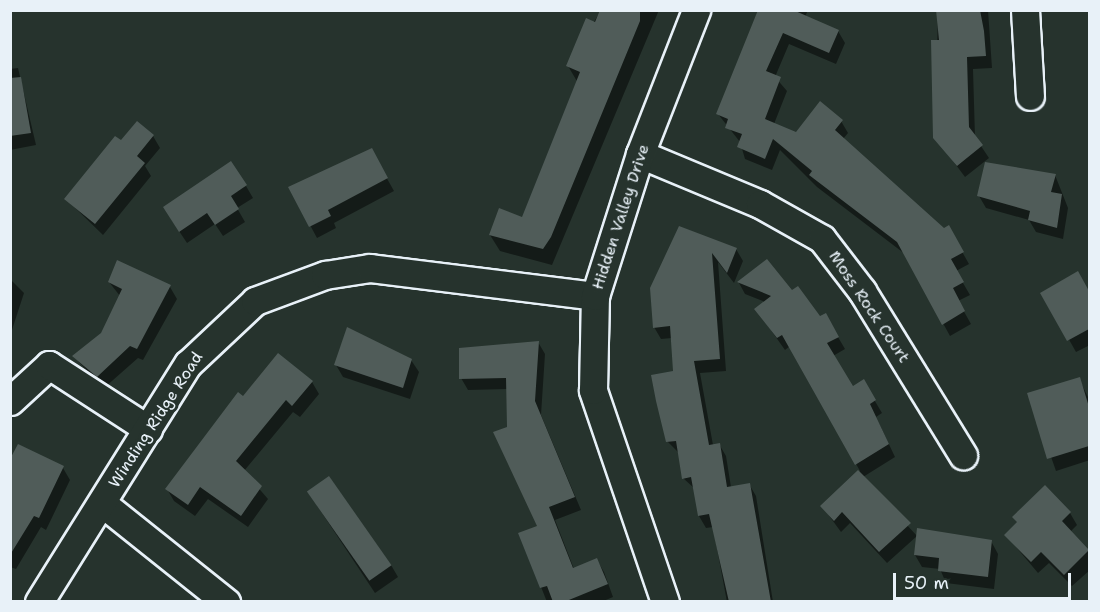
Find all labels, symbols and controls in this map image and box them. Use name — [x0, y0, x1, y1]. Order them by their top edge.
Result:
street label: Hidden Valley Drive — [588, 142, 654, 292]
street label: Moss Rock Court — [824, 247, 914, 367]
street label: Winding Ridge Road — [105, 348, 207, 492]
scale bar — [896, 561, 1074, 599]
text: 50 m — [904, 571, 949, 595]

